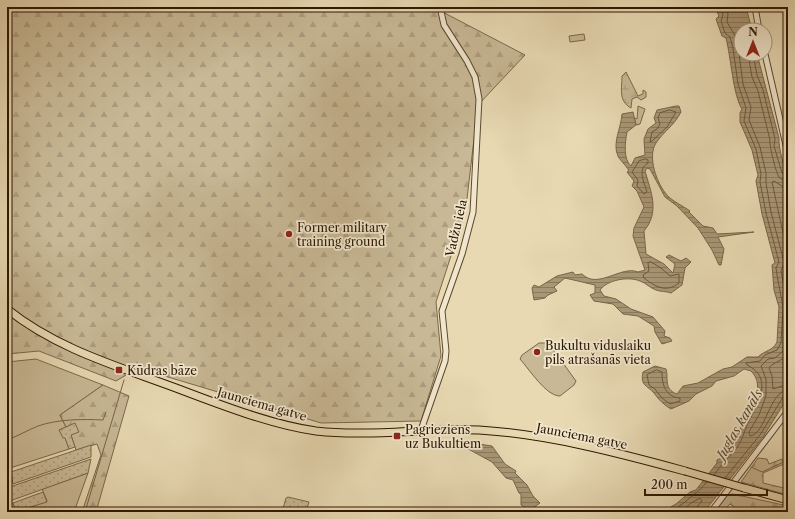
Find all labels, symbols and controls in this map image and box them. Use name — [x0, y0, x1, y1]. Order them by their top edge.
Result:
north arrow — [733, 22, 773, 62]
text: N — [748, 25, 758, 39]
street label: Vadžu iela — [442, 197, 470, 259]
place label: Former military training ground — [297, 220, 387, 249]
marker: Former military training ground — [284, 229, 294, 239]
place label: Bukultu viduslaiku pils atrašanās vieta — [545, 338, 652, 367]
marker: Bukultu viduslaiku pils atrašanās vieta — [532, 347, 542, 357]
place label: Kūdras bāze — [127, 363, 197, 378]
marker: Kūdras bāze — [114, 365, 124, 375]
street label: Jaunciema gatve — [214, 384, 309, 424]
water label: Juglas kanāls — [710, 386, 766, 466]
street label: Jaunciema gatve — [533, 419, 629, 452]
place label: Pagrieziens uz Bukultiem — [405, 422, 481, 451]
marker: Pagrieziens uz Bukultiem — [392, 431, 402, 441]
scale bar — [645, 471, 767, 497]
text: 200 m — [651, 477, 688, 492]

